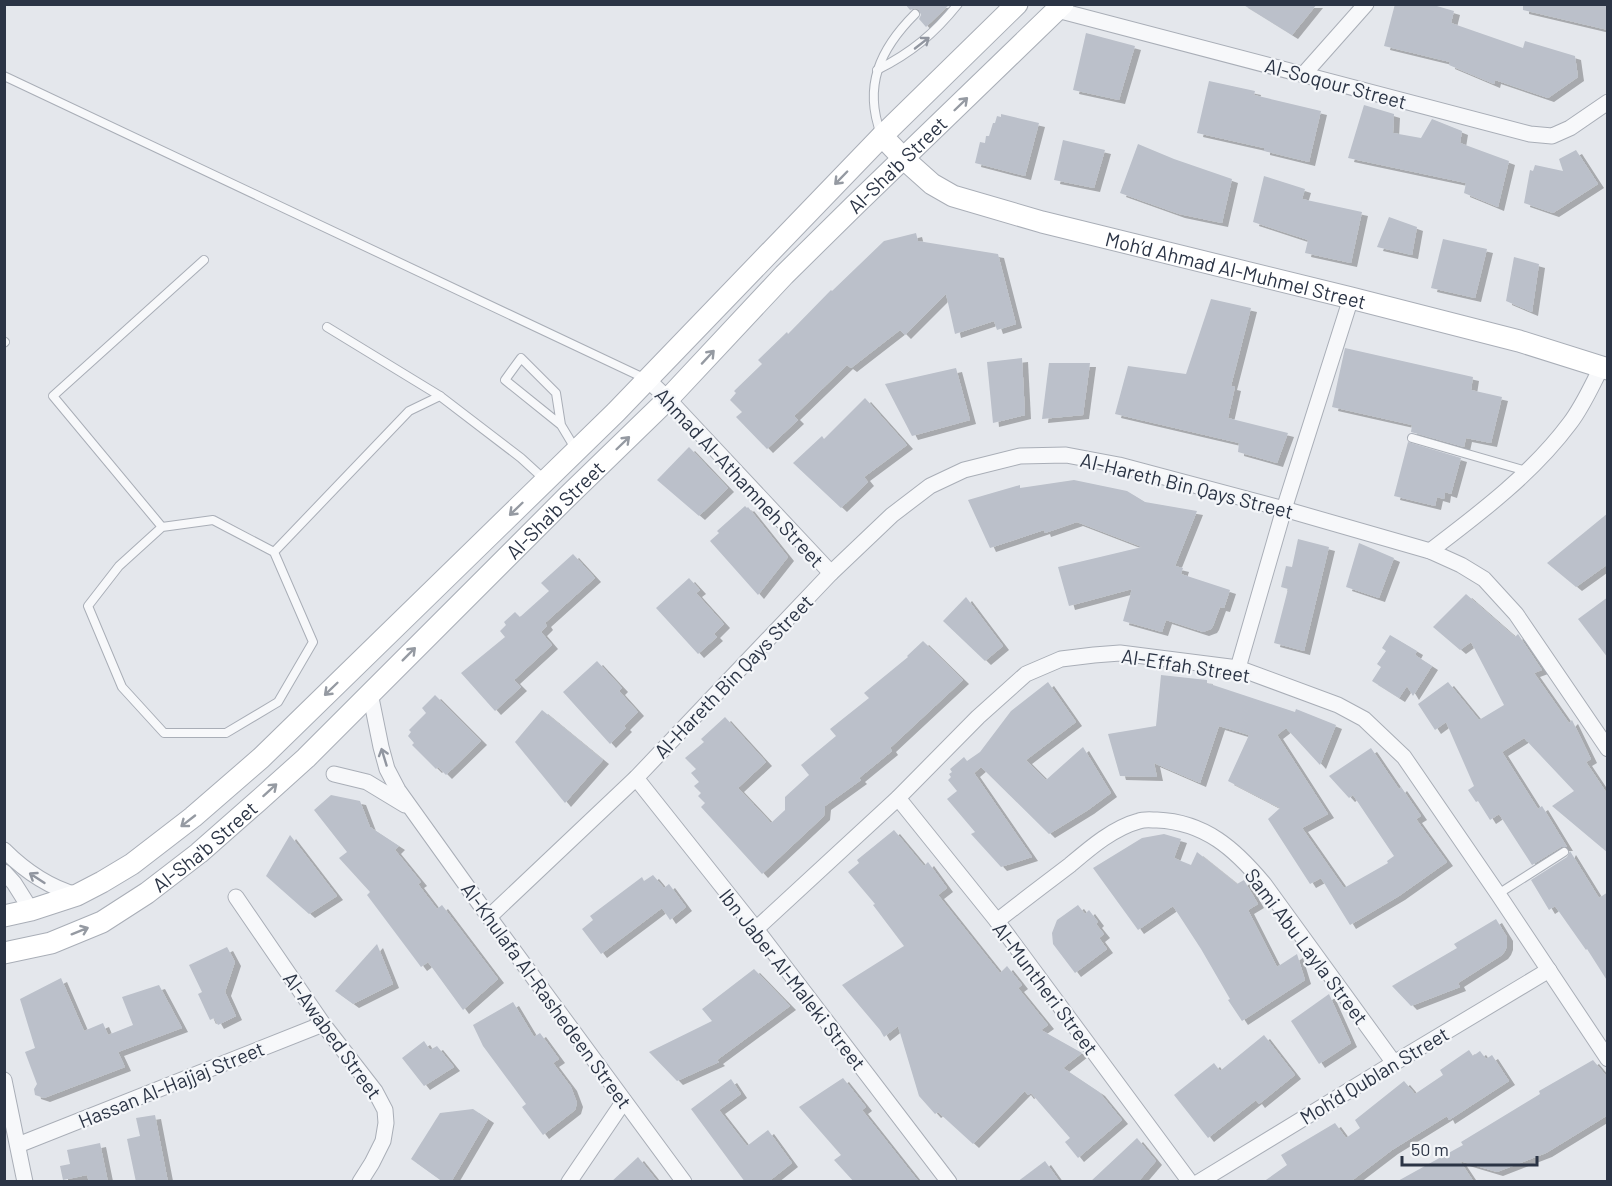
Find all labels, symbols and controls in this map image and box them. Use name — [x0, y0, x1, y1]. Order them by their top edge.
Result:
one-way arrow — [913, 36, 929, 49]
street label: Al-Soqour Street — [1263, 53, 1409, 113]
one-way arrow — [954, 96, 969, 111]
street label: Al-Sha'b Street — [842, 111, 952, 218]
one-way arrow — [834, 170, 848, 185]
street label: Moh’d Ahmad Al-Muhmel Street — [1103, 226, 1369, 313]
one-way arrow — [701, 349, 715, 364]
street label: Ahmad Al-Athamneh Street — [651, 382, 829, 572]
one-way arrow — [615, 436, 630, 450]
street label: Al-Hareth Bin Qays Street — [1078, 447, 1296, 523]
street label: Al-Sha'b Street — [500, 456, 609, 564]
one-way arrow — [508, 502, 523, 516]
street label: Al-Hareth Bin Qays Street — [649, 589, 817, 763]
street label: Al-Effah Street — [1120, 643, 1252, 687]
one-way arrow — [402, 647, 417, 661]
one-way arrow — [324, 682, 339, 697]
one-way arrow — [378, 748, 389, 767]
one-way arrow — [262, 783, 277, 797]
street label: Al-Sha'b Street — [147, 796, 262, 897]
one-way arrow — [180, 814, 196, 827]
street label: Sami Abu Layla Street — [1240, 863, 1374, 1029]
one-way arrow — [29, 871, 46, 884]
street label: Al-Khulafa Al-Rashedeen Street — [457, 877, 637, 1113]
street label: Ibn Jaber Al-Maleki Street — [715, 884, 871, 1074]
street label: Al-Muntheri Street — [988, 917, 1104, 1059]
one-way arrow — [71, 925, 89, 936]
street label: Al-Awabed Street — [279, 967, 387, 1103]
street label: Moh’d Qublan Street — [1295, 1021, 1453, 1129]
street label: Hassan Al-Hajjaj Street — [74, 1036, 268, 1132]
scale bar — [1402, 1129, 1537, 1167]
text: 50 m — [1411, 1138, 1449, 1160]

